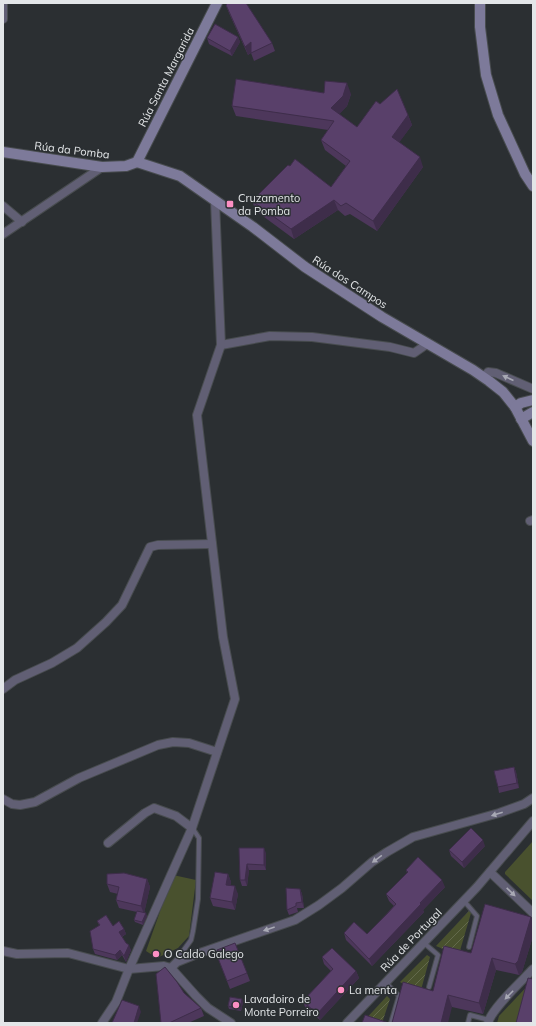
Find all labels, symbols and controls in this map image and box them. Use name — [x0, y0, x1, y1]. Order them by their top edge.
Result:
street label: Rúa Santa Margarida — [135, 25, 197, 129]
street label: Rúa da Pomba — [34, 138, 110, 162]
place label: Cruzamento da Pomba — [238, 191, 300, 218]
marker: Cruzamento da Pomba — [225, 199, 235, 209]
street label: Rúa dos Campos — [310, 253, 390, 311]
one-way arrow — [501, 374, 513, 380]
one-way arrow — [491, 811, 503, 817]
one-way arrow — [372, 855, 382, 863]
one-way arrow — [506, 887, 516, 897]
street label: Rúa de Portugal — [377, 905, 445, 975]
one-way arrow — [262, 927, 274, 933]
place label: O Caldo Galego — [164, 947, 244, 961]
marker: O Caldo Galego — [151, 949, 161, 959]
place label: La menta — [349, 983, 397, 997]
marker: La menta — [336, 985, 346, 995]
one-way arrow — [504, 990, 514, 1000]
place label: Lavadoiro de Monte Porreiro — [244, 992, 319, 1019]
marker: Lavadoiro de Monte Porreiro — [231, 1000, 241, 1010]

